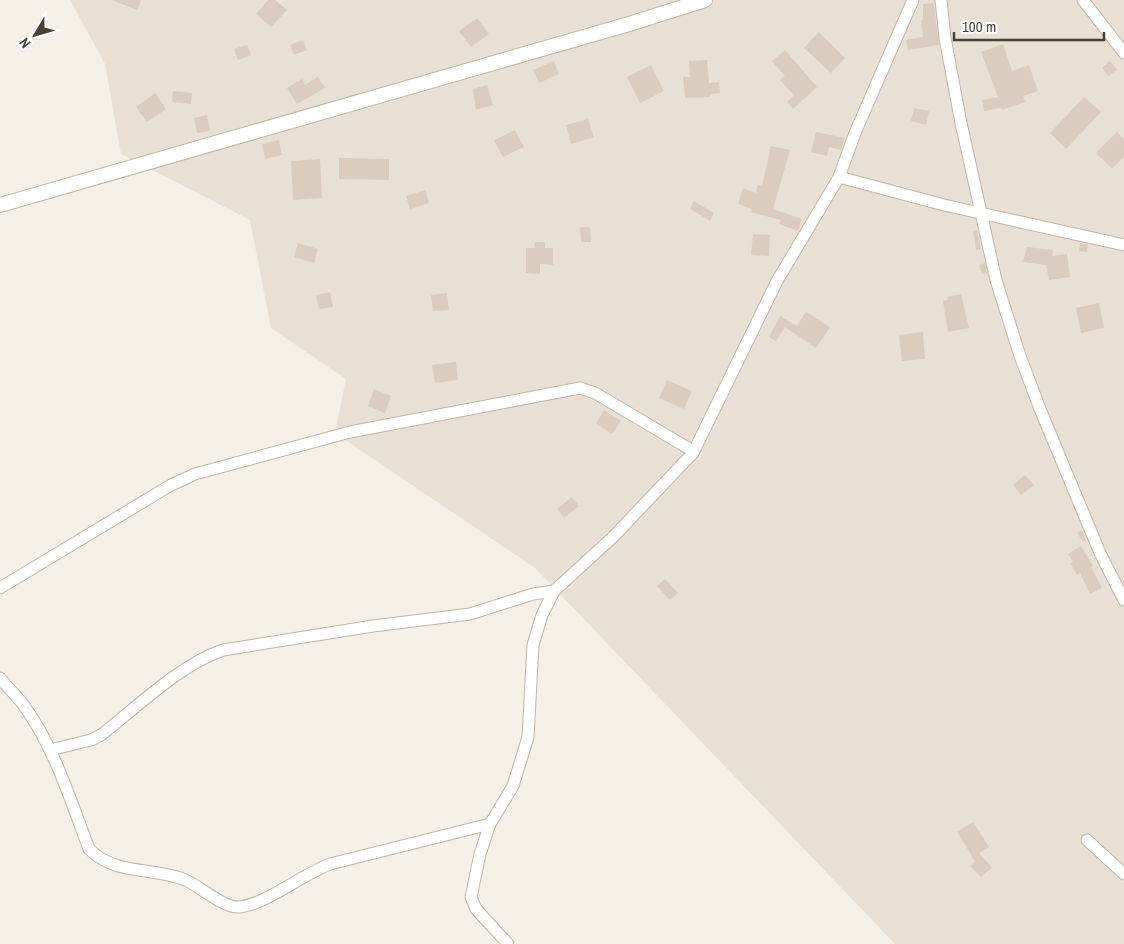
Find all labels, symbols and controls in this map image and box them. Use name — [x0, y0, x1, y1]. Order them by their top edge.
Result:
north arrow — [10, 10, 60, 60]
scale bar — [954, 10, 1104, 42]
text: 100 m — [962, 16, 996, 37]
text: N — [15, 34, 34, 52]

